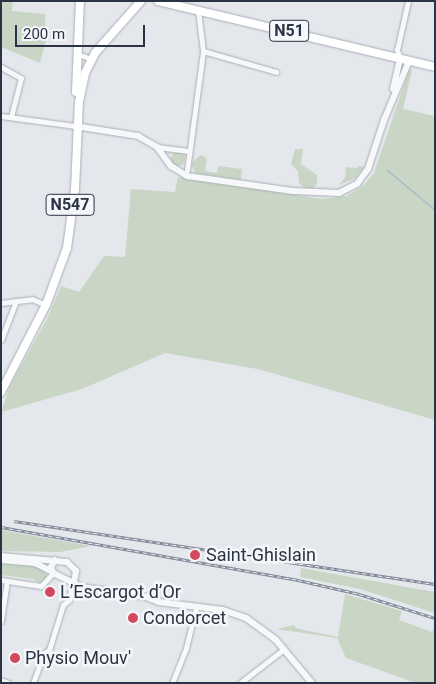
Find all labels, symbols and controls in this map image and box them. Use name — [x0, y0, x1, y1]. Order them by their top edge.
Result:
scale bar — [18, 15, 148, 47]
road number: N51 — [269, 18, 309, 44]
text: 200 m — [23, 25, 65, 43]
road number: N547 — [45, 192, 95, 218]
place label: Saint-Ghislain — [206, 544, 316, 566]
marker: Saint-Ghislain — [188, 548, 202, 562]
place label: L’Escargot d’Or — [60, 581, 181, 603]
marker: L’Escargot d’Or — [44, 586, 56, 598]
place label: Condorcet — [143, 607, 226, 629]
marker: Condorcet — [127, 612, 139, 624]
place label: Physio Mouv' — [25, 647, 131, 669]
marker: Physio Mouv' — [9, 652, 21, 664]

